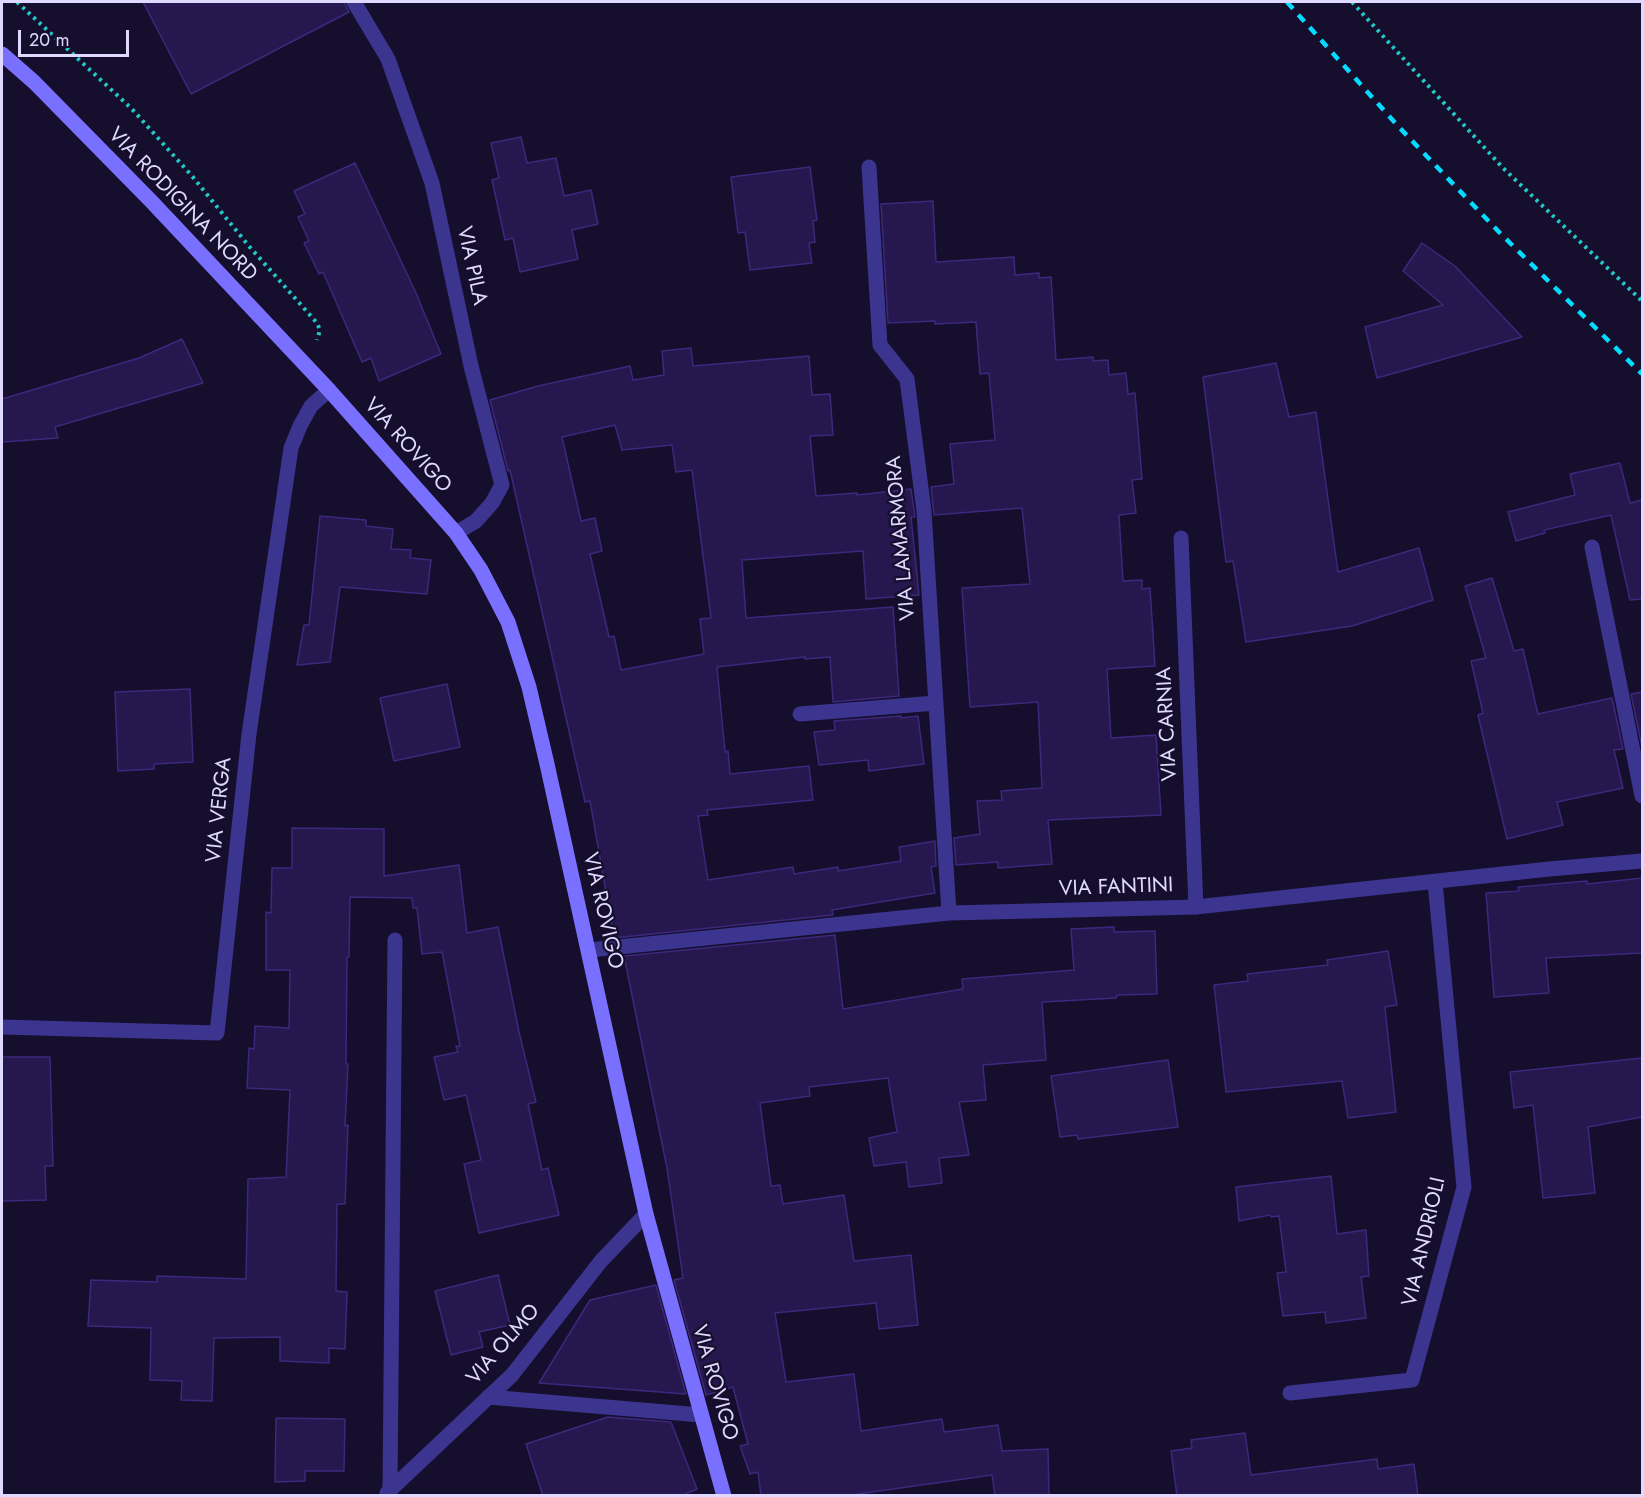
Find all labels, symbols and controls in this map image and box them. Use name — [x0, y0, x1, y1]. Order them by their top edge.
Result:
scale bar — [21, 18, 132, 56]
text: 20 m — [29, 27, 69, 53]
street label: VIA RODIGINA NORD — [102, 123, 262, 287]
street label: VIA PILA — [450, 224, 492, 308]
street label: VIA ROVIGO — [358, 393, 456, 499]
street label: VIA LAMARMORA — [882, 455, 922, 621]
street label: VIA CARNIA — [1152, 666, 1184, 782]
street label: VIA VERGA — [202, 756, 238, 864]
street label: VIA ROVIGO — [576, 850, 628, 972]
street label: VIA FANTINI — [1058, 873, 1174, 903]
street label: VIA ANDRIOLI — [1398, 1175, 1452, 1309]
street label: VIA OLMO — [462, 1299, 546, 1391]
street label: VIA ROVIGO — [686, 1322, 742, 1444]

